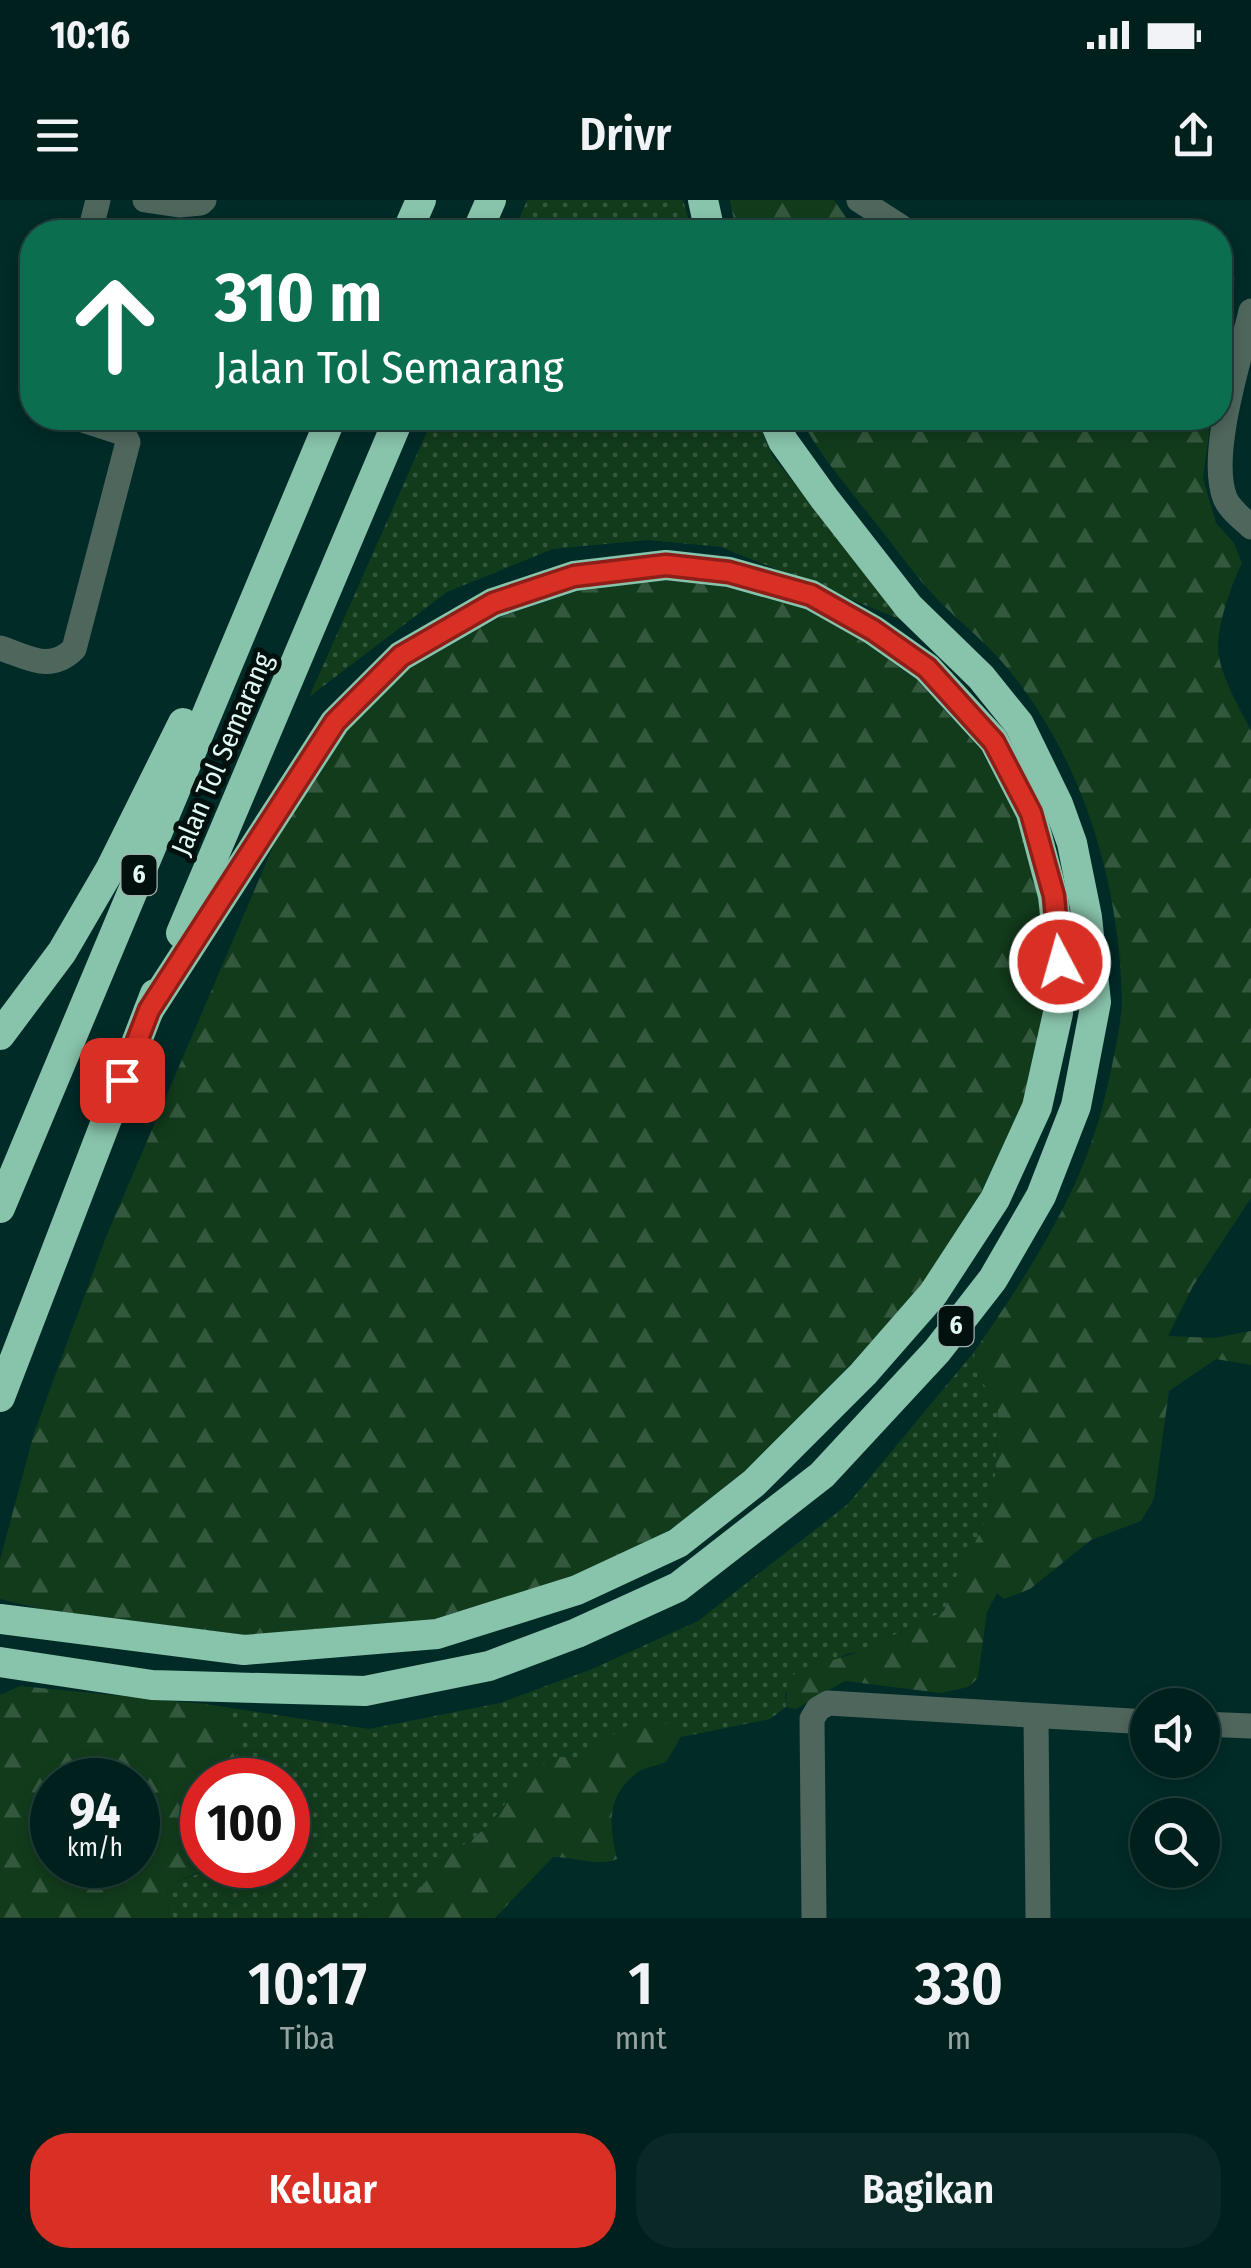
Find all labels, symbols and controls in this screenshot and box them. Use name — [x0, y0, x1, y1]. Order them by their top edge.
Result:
text: 10:16 — [50, 12, 130, 58]
icon: menu — [30, 108, 85, 163]
text: Drivr — [580, 108, 671, 162]
icon: share — [1166, 108, 1221, 163]
text: 310 m — [215, 256, 383, 340]
icon: ahead — [50, 260, 180, 390]
text: Jalan Tol Semarang — [215, 341, 564, 395]
street label: Jalan Tol Semarang — [164, 647, 280, 860]
road number: 6 — [122, 855, 156, 895]
position arrow — [1008, 910, 1112, 1014]
pin — [80, 1038, 165, 1123]
icon: arrive — [95, 1053, 150, 1108]
road number: 6 — [938, 1306, 974, 1346]
map controls — [1130, 1688, 1220, 1888]
button: sound — [1130, 1688, 1220, 1778]
speed limit sign: 100 — [180, 1758, 310, 1888]
text: 94 — [69, 1781, 121, 1841]
button: search — [1130, 1798, 1220, 1888]
text: km/h — [67, 1833, 123, 1863]
text: 10:17 — [248, 1948, 367, 2020]
text: 1 — [628, 1948, 653, 2020]
text: 330 — [915, 1948, 1003, 2020]
text: Tiba — [280, 2019, 335, 2057]
text: mnt — [615, 2019, 667, 2057]
text: m — [947, 2019, 971, 2057]
button: Keluar — [30, 2133, 616, 2248]
button: Bagikan — [636, 2133, 1221, 2248]

